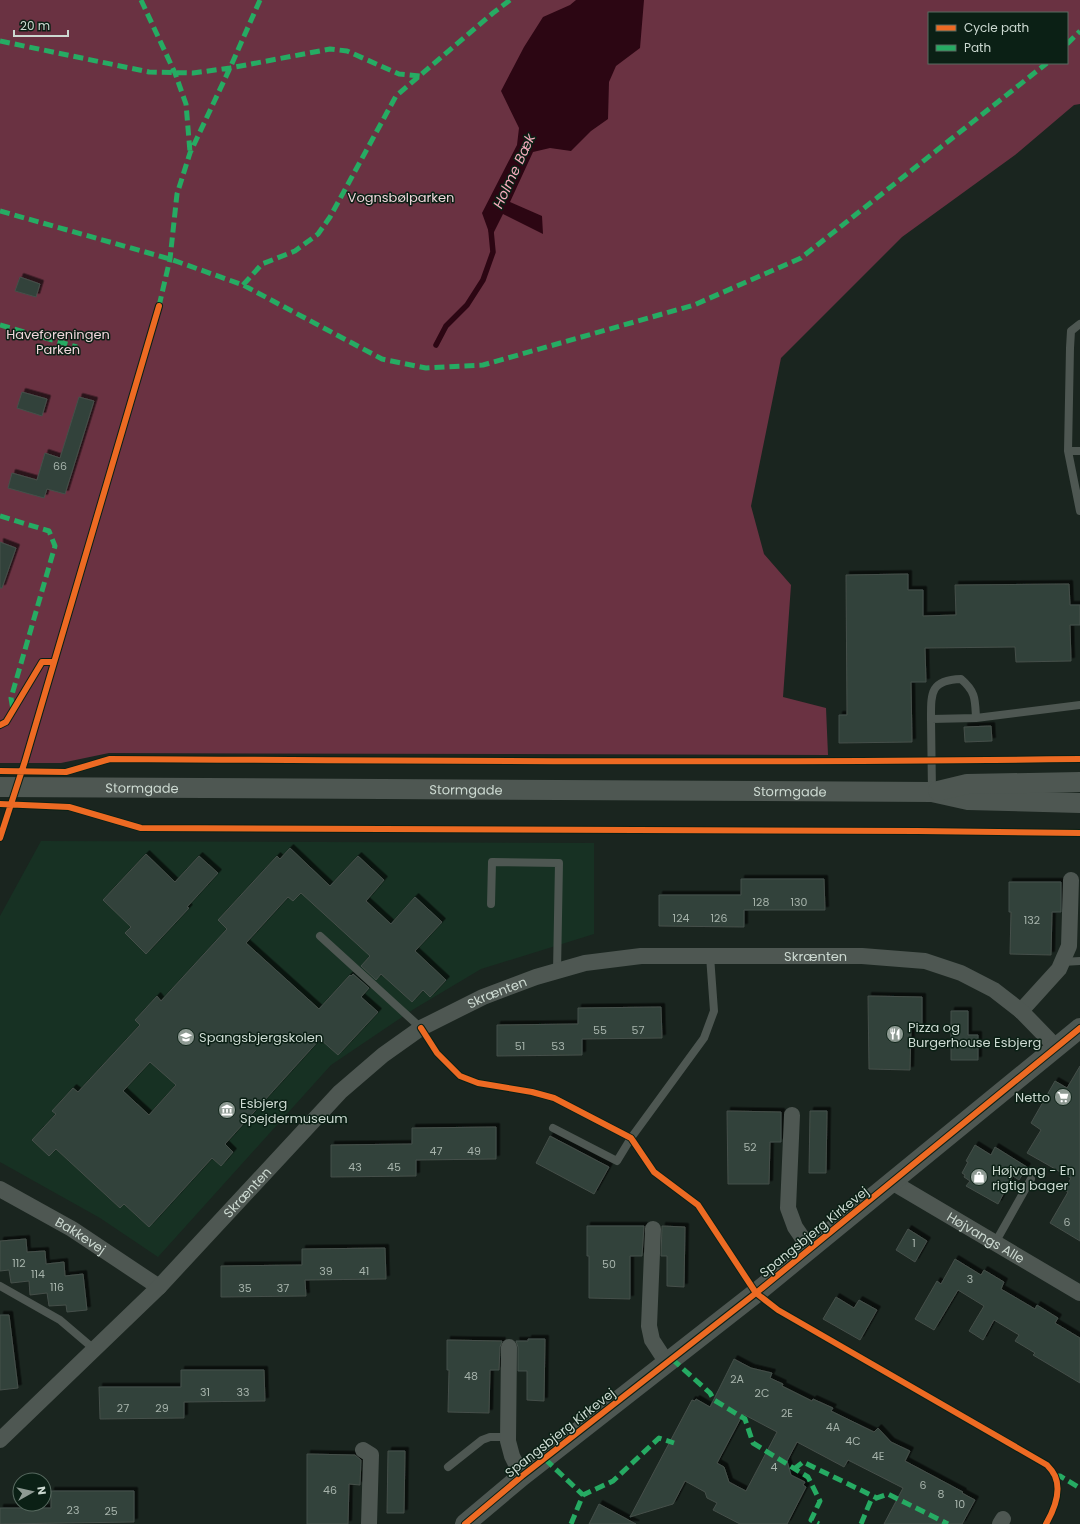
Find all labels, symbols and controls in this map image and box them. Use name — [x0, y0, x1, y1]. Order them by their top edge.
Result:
scale bar — [14, 12, 68, 38]
legend — [928, 12, 1068, 64]
text: 20 m — [20, 17, 50, 34]
text: Cycle path — [964, 19, 1029, 36]
text: Path — [964, 39, 991, 56]
water label: Holme Bæk — [488, 130, 540, 212]
park label: Vognsbølparken — [348, 188, 454, 207]
park label: Haveforeningen Parken — [6, 325, 110, 359]
house number: 66 — [53, 458, 67, 474]
street label: Stormgade — [105, 778, 179, 797]
street label: Stormgade — [429, 780, 503, 799]
street label: Stormgade — [753, 782, 827, 801]
house number: 128 — [753, 894, 769, 910]
house number: 130 — [791, 894, 808, 910]
house number: 124 — [673, 910, 689, 926]
house number: 126 — [711, 910, 727, 926]
house number: 132 — [1024, 912, 1040, 928]
street label: Skrænten — [784, 947, 847, 966]
street label: Skrænten — [464, 972, 529, 1013]
place label: Pizza og Burgerhouse Esbjerg — [908, 1018, 1041, 1052]
house number: 55 — [593, 1022, 607, 1038]
house number: 57 — [632, 1022, 644, 1038]
restaurant icon: Pizza og Burgerhouse Esbjerg — [885, 1024, 905, 1044]
school or university icon: Spangsbjergskolen — [176, 1027, 196, 1047]
place label: Spangsbjergskolen — [199, 1028, 323, 1047]
house number: 51 — [515, 1038, 525, 1054]
house number: 53 — [551, 1038, 565, 1054]
supermarket icon: Netto — [1053, 1087, 1073, 1107]
place label: Netto — [1015, 1088, 1050, 1107]
place label: Esbjerg Spejdermuseum — [240, 1094, 348, 1128]
museum icon: Esbjerg Spejdermuseum — [217, 1100, 237, 1120]
house number: 52 — [743, 1139, 757, 1155]
house number: 47 — [430, 1143, 442, 1159]
house number: 49 — [467, 1143, 481, 1159]
house number: 43 — [348, 1159, 362, 1175]
house number: 45 — [387, 1159, 401, 1175]
place label: Højvang - En rigtig bager — [992, 1161, 1075, 1195]
street label: Skrænten — [219, 1163, 275, 1222]
shop icon: Højvang - En rigtig bager — [969, 1167, 989, 1187]
street label: Spangsbjerg Kirkevej — [755, 1182, 873, 1282]
street label: Højvangs Alle — [943, 1207, 1028, 1268]
street label: Bakkevej — [52, 1212, 110, 1259]
house number: 6 — [1064, 1214, 1071, 1230]
house number: 1 — [912, 1235, 916, 1251]
house number: 112 — [12, 1255, 26, 1271]
house number: 50 — [602, 1256, 616, 1272]
house number: 39 — [319, 1263, 333, 1279]
house number: 41 — [359, 1263, 369, 1279]
house number: 114 — [31, 1266, 45, 1282]
house number: 3 — [967, 1271, 973, 1287]
house number: 116 — [50, 1279, 64, 1295]
house number: 35 — [238, 1280, 252, 1296]
house number: 37 — [277, 1280, 289, 1296]
house number: 48 — [464, 1368, 478, 1384]
house number: 2A — [730, 1371, 744, 1387]
house number: 31 — [200, 1384, 210, 1400]
house number: 33 — [237, 1384, 249, 1400]
street label: Spangsbjerg Kirkevej — [501, 1384, 619, 1482]
house number: 2C — [755, 1385, 769, 1401]
house number: 27 — [117, 1400, 129, 1416]
house number: 29 — [155, 1400, 169, 1416]
house number: 2E — [781, 1405, 793, 1421]
house number: 4A — [826, 1419, 841, 1435]
house number: 4C — [845, 1433, 861, 1449]
house number: 4E — [872, 1448, 884, 1464]
house number: 4 — [771, 1459, 778, 1475]
north arrow — [12, 1472, 52, 1512]
house number: 6 — [920, 1477, 927, 1493]
house number: 46 — [323, 1482, 337, 1498]
text: N — [33, 1485, 50, 1496]
house number: 8 — [938, 1486, 945, 1502]
house number: 10 — [955, 1496, 965, 1512]
house number: 23 — [67, 1502, 79, 1518]
house number: 25 — [104, 1503, 118, 1519]

